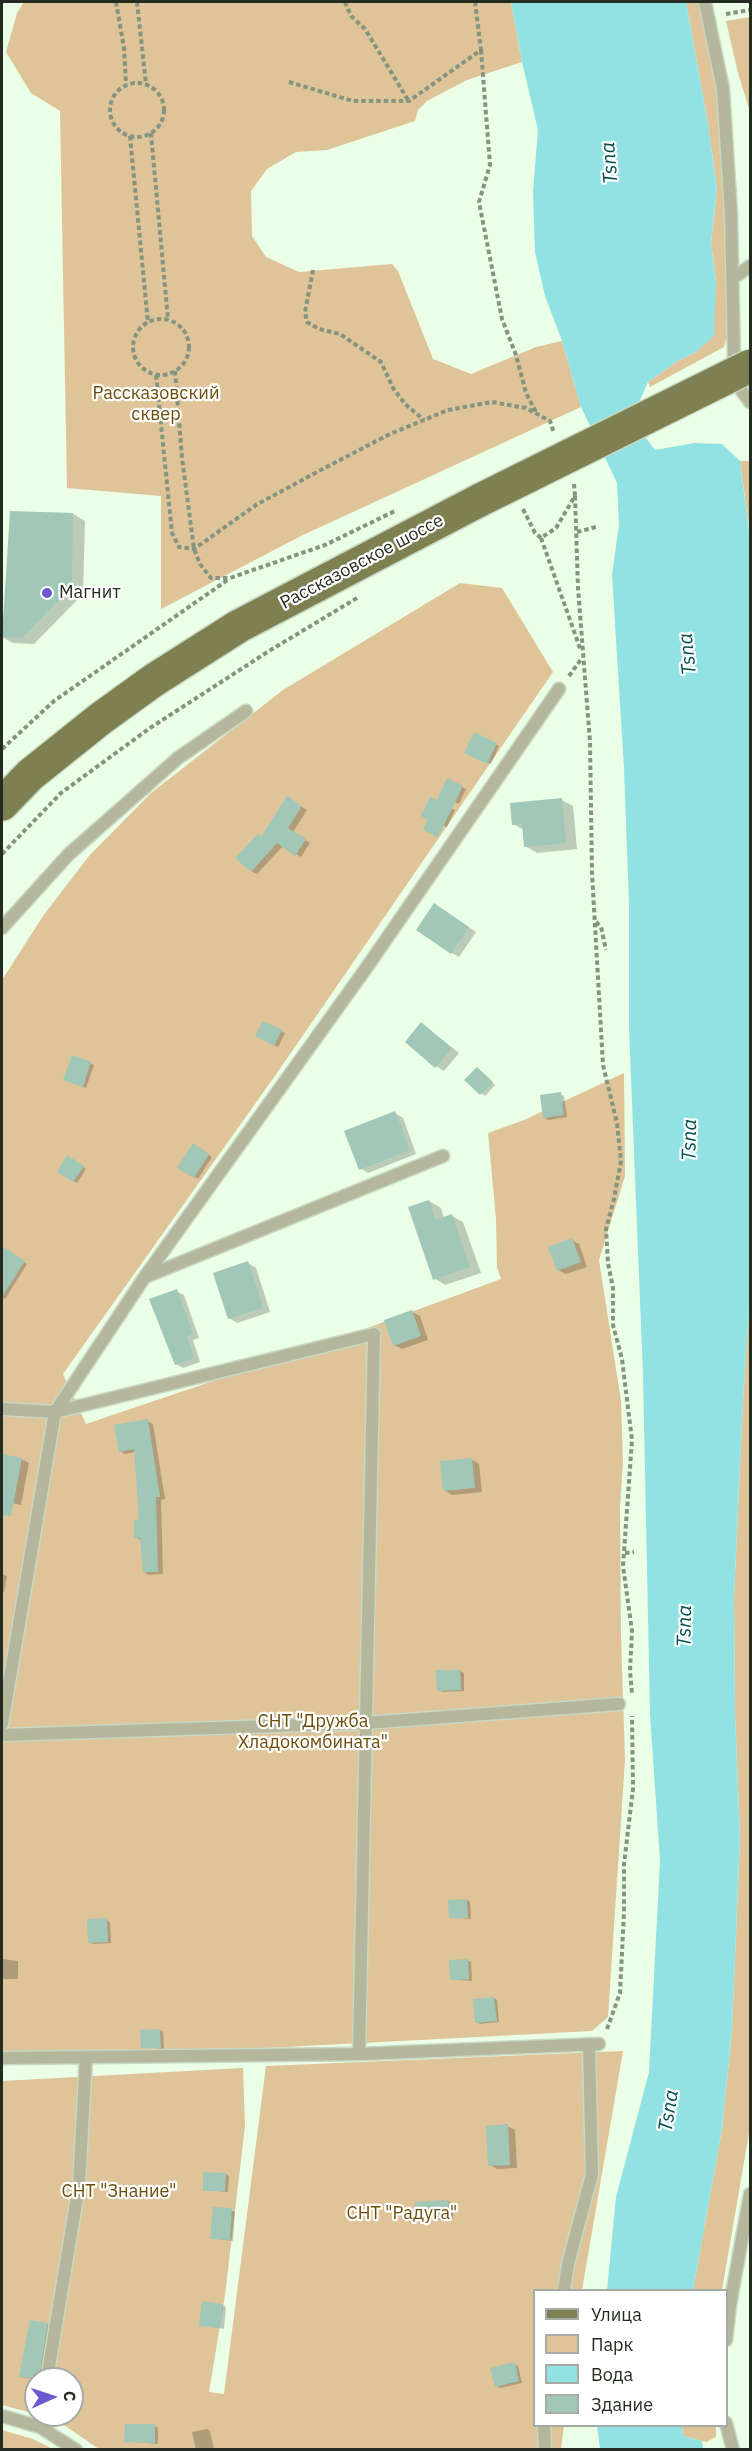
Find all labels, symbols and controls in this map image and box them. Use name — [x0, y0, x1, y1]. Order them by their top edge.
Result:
water label: Tsna — [596, 141, 624, 185]
park label: Рассказовский сквер — [93, 383, 219, 426]
street label: Рассказовское шоссе — [277, 510, 447, 614]
place label: Магнит — [59, 582, 121, 604]
marker: Магнит — [40, 586, 54, 600]
water label: Tsna — [674, 632, 702, 676]
water label: Tsna — [678, 1119, 702, 1161]
water label: Tsna — [673, 1605, 697, 1647]
park label: СНТ "Дружба Хладокомбината" — [238, 1711, 388, 1754]
water label: Tsna — [654, 2088, 684, 2134]
park label: СНТ "Знание" — [61, 2181, 177, 2203]
park label: СНТ "Радуга" — [347, 2203, 457, 2225]
legend — [533, 2289, 728, 2427]
text: Улица — [591, 2303, 642, 2326]
text: Парк — [591, 2333, 633, 2356]
text: Вода — [591, 2363, 633, 2386]
north arrow — [24, 2367, 84, 2427]
text: С — [60, 2390, 80, 2402]
text: Здание — [591, 2393, 653, 2416]

